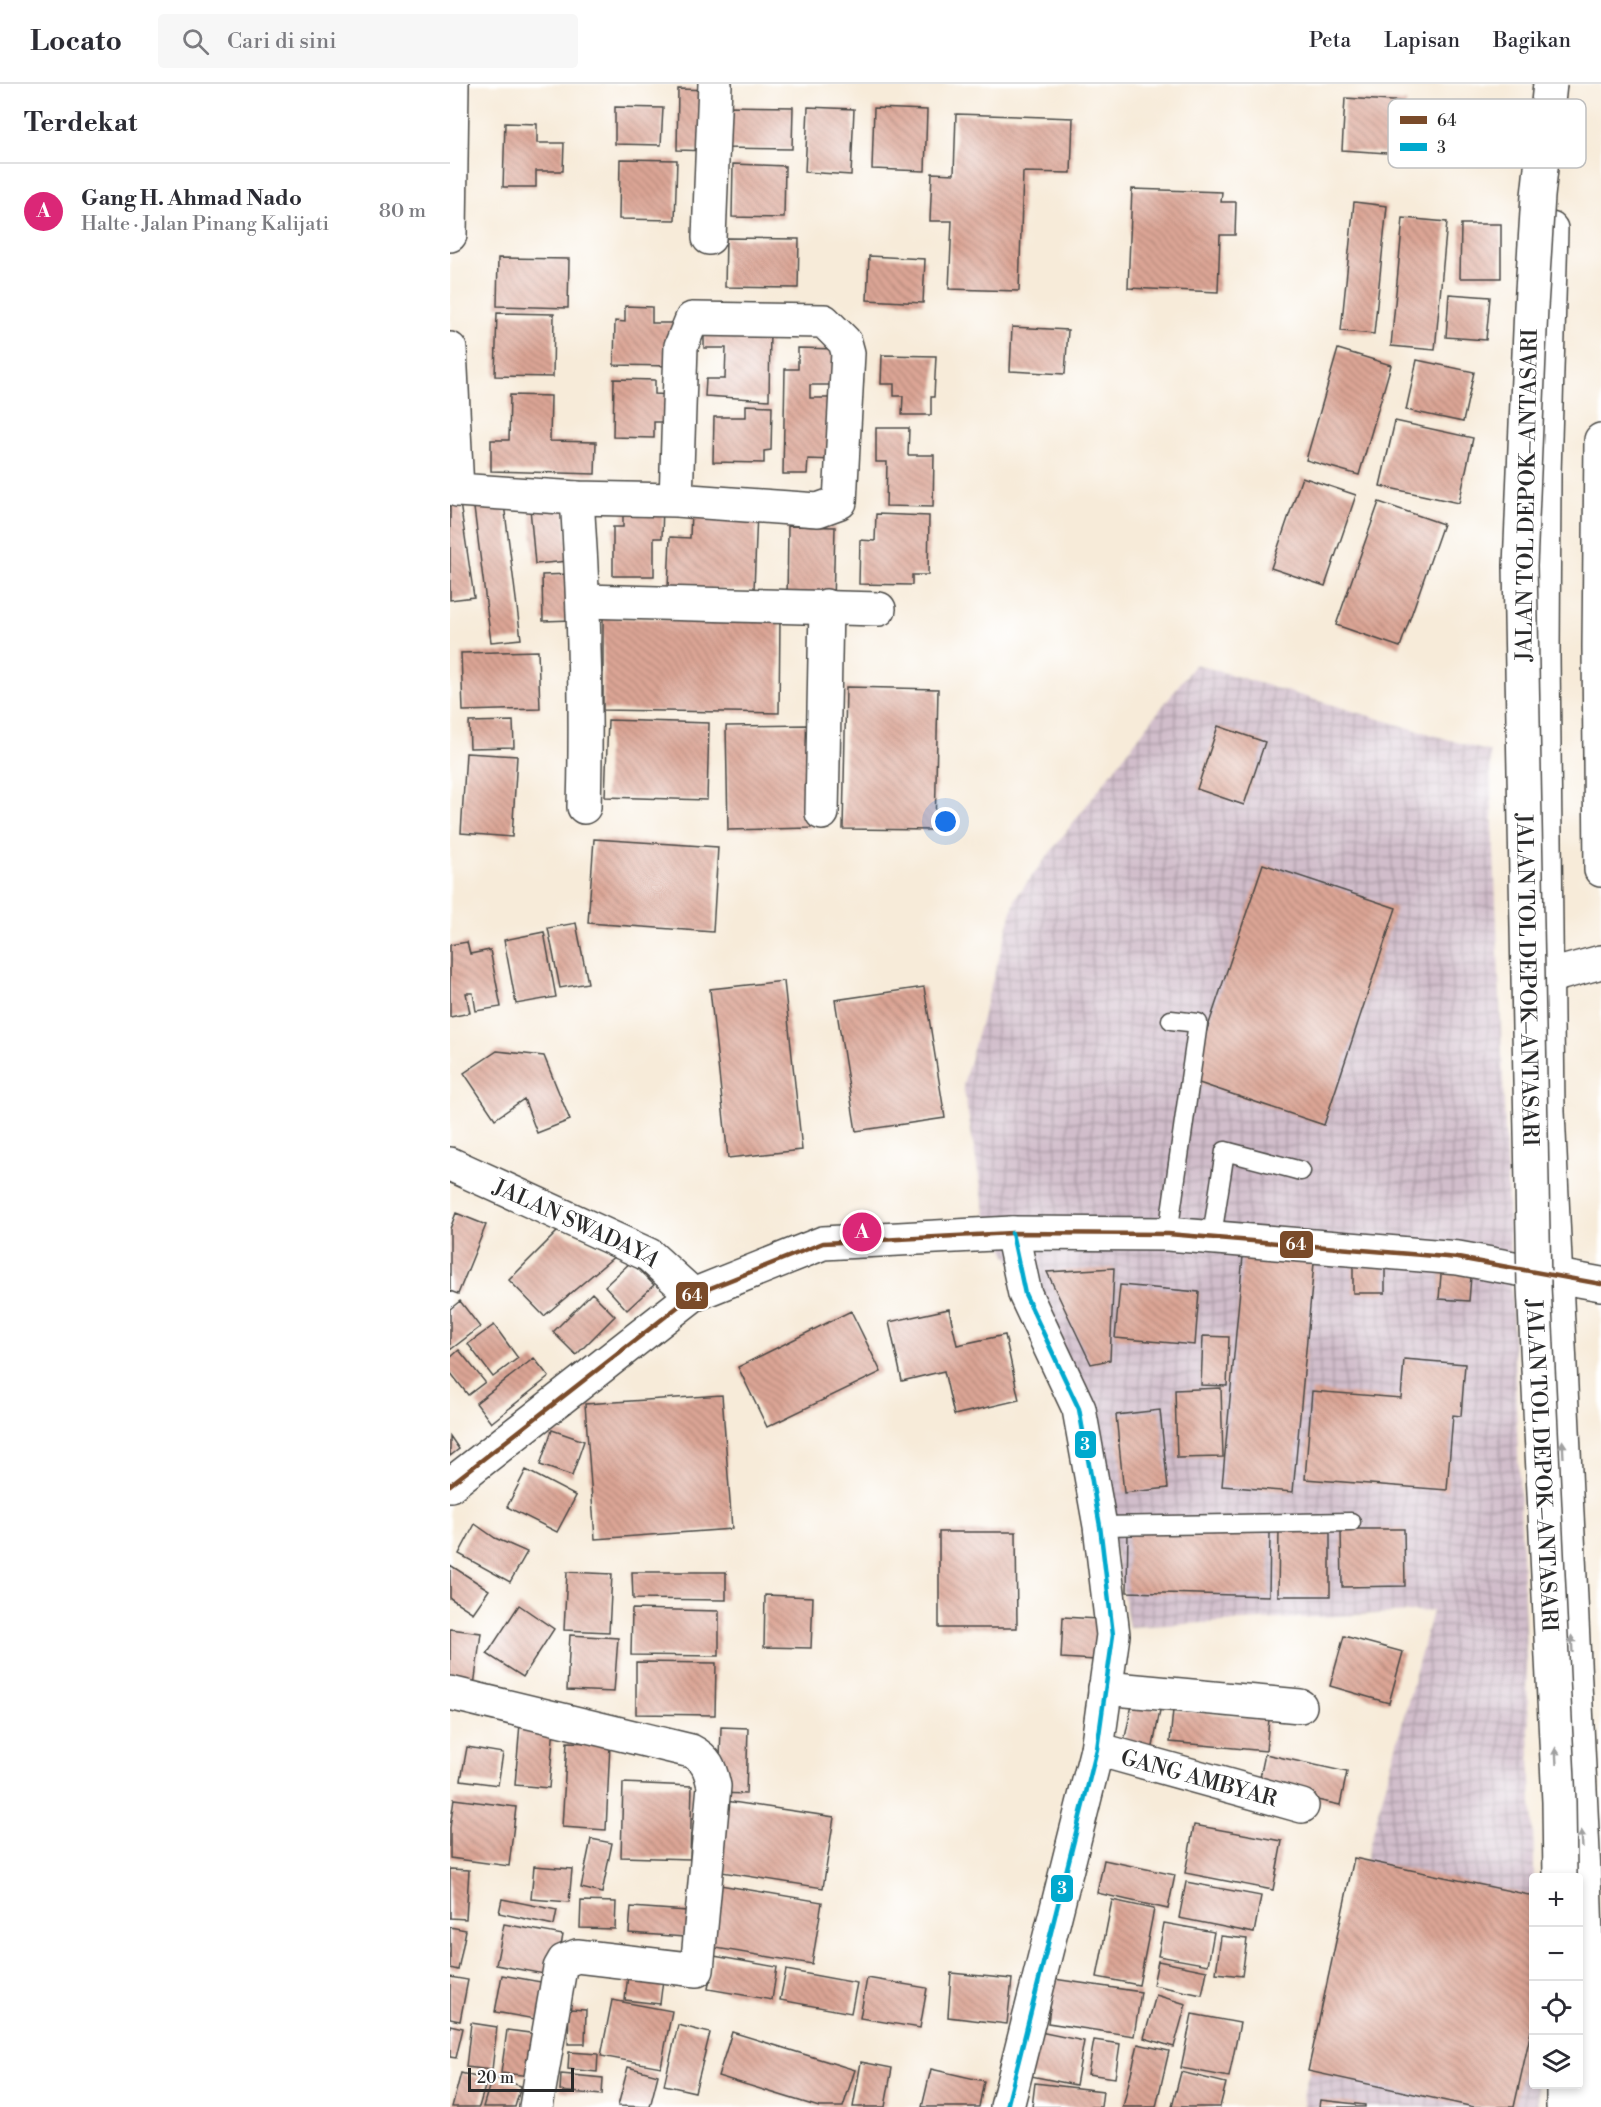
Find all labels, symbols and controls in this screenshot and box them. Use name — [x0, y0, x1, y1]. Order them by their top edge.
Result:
search box — [158, 14, 578, 68]
text: Locato — [30, 24, 122, 59]
icon: search — [179, 25, 212, 58]
text: Cari di sini — [227, 28, 336, 55]
text: Peta — [1309, 28, 1351, 54]
text: Lapisan — [1384, 28, 1460, 54]
text: Bagikan — [1493, 28, 1571, 54]
legend — [1388, 99, 1586, 168]
text: Terdekat — [24, 107, 137, 139]
text: 64 — [1437, 111, 1457, 131]
text: 3 — [1437, 138, 1446, 158]
text: Gang H. Ahmad Nado — [81, 185, 302, 212]
text: A — [36, 199, 51, 224]
text: 80 m — [379, 199, 426, 224]
text: Halte · Jalan Pinang Kalijati — [81, 212, 329, 237]
street label: JALAN TOL DEPOK–ANTASARI — [1511, 328, 1544, 662]
your location — [931, 807, 960, 836]
street label: JALAN TOL DEPOK–ANTASARI — [1510, 812, 1543, 1147]
street label: JALAN SWADAYA — [488, 1173, 666, 1274]
pin: A — [842, 1210, 882, 1254]
line badge: 64 — [1279, 1230, 1314, 1259]
text: 64 — [1285, 1235, 1307, 1255]
line badge: 64 — [675, 1281, 709, 1310]
text: 64 — [681, 1286, 703, 1306]
street label: JALAN TOL DEPOK–ANTASARI — [1520, 1298, 1563, 1633]
line badge: 3 — [1074, 1430, 1097, 1459]
text: 3 — [1080, 1435, 1090, 1455]
one-way arrow — [1559, 1440, 1568, 1459]
one-way arrow — [1568, 1634, 1577, 1653]
street label: GANG AMBYAR — [1118, 1744, 1280, 1814]
one-way arrow — [1552, 1747, 1561, 1766]
one-way arrow — [1578, 1829, 1587, 1848]
map controls — [1529, 1873, 1583, 2089]
button: + — [1529, 1873, 1583, 1927]
line badge: 3 — [1050, 1874, 1074, 1903]
text: 3 — [1057, 1879, 1067, 1899]
button: − — [1529, 1927, 1583, 1981]
button: locate — [1529, 1981, 1583, 2035]
button: layers — [1529, 2035, 1583, 2089]
scale bar — [468, 2065, 574, 2092]
text: 20 m — [477, 2068, 514, 2088]

